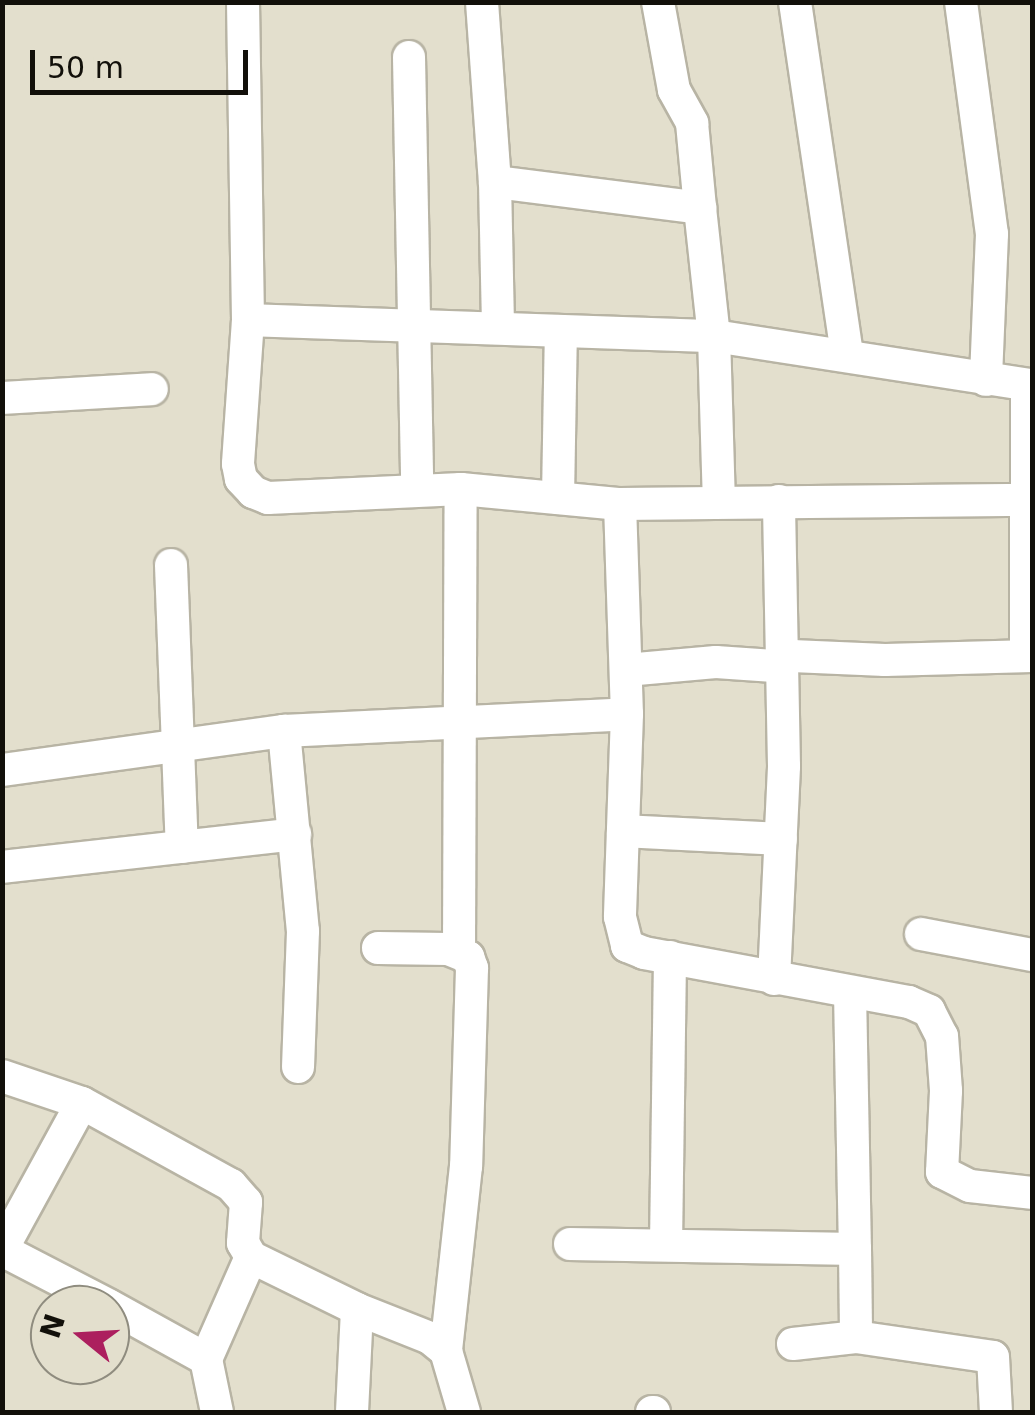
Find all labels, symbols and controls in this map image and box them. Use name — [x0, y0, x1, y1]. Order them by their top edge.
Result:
scale bar — [35, 30, 252, 92]
text: 50 m — [47, 50, 124, 85]
north arrow — [30, 1285, 130, 1385]
text: N — [34, 1310, 72, 1342]

